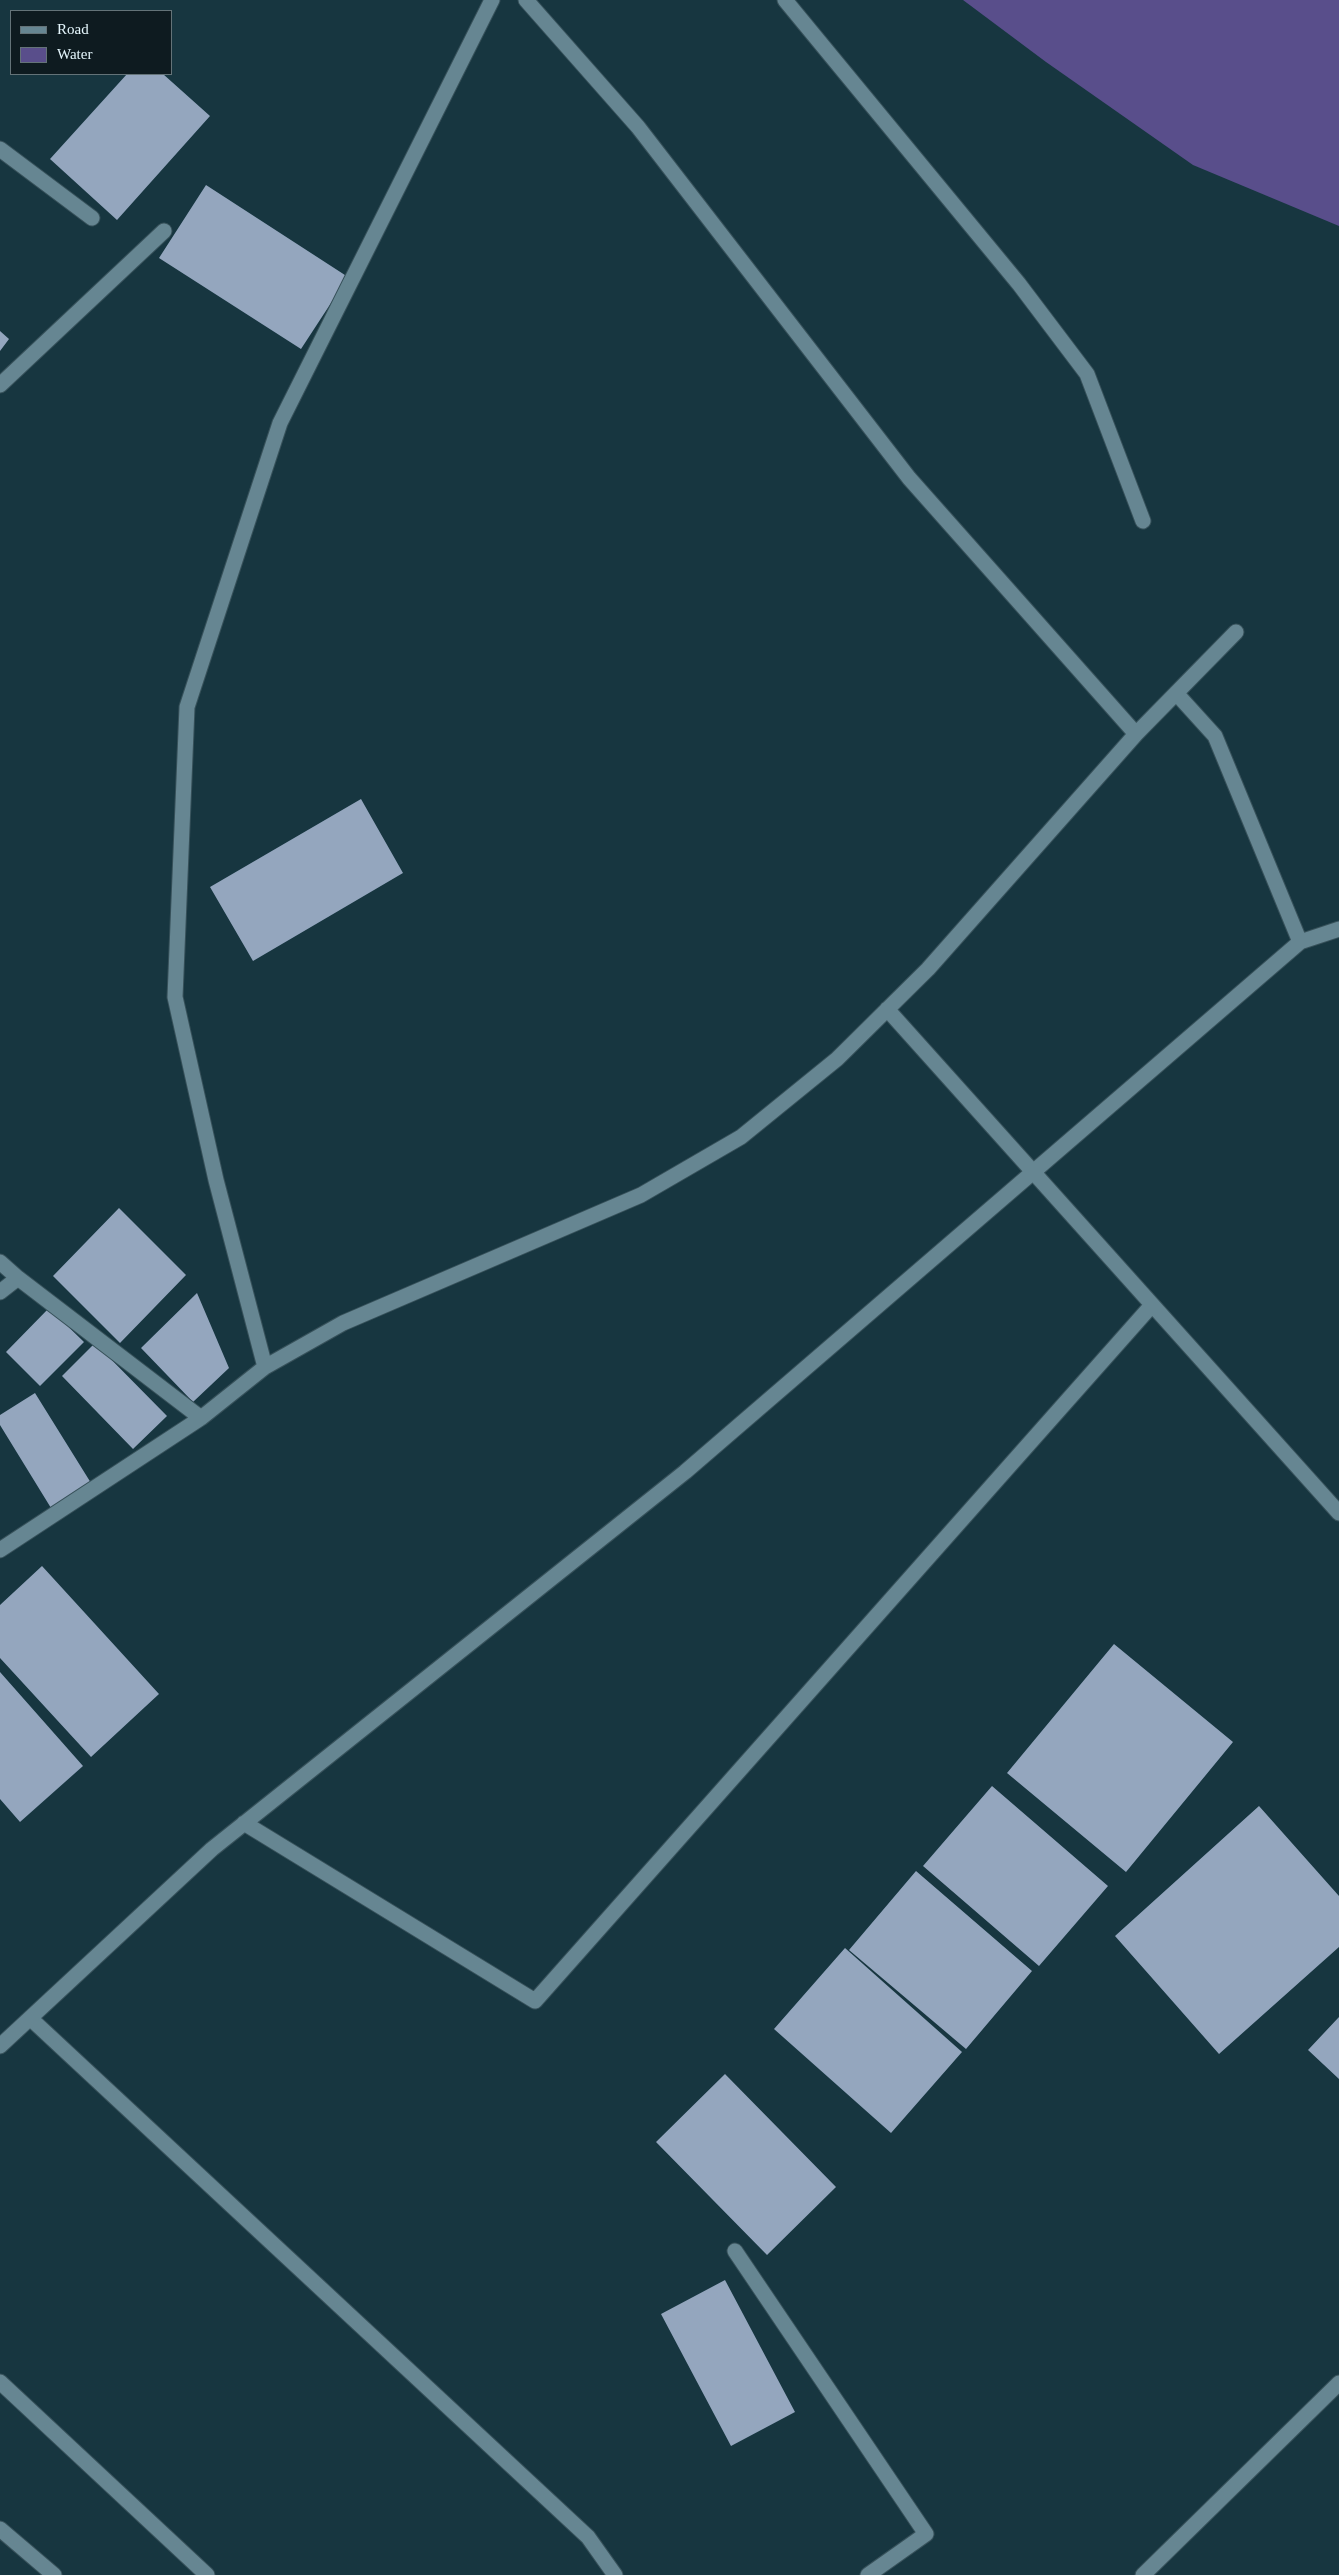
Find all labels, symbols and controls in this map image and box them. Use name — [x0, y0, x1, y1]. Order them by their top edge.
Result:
legend — [10, 10, 172, 75]
text: Road — [57, 21, 89, 37]
text: Water — [57, 46, 92, 62]

